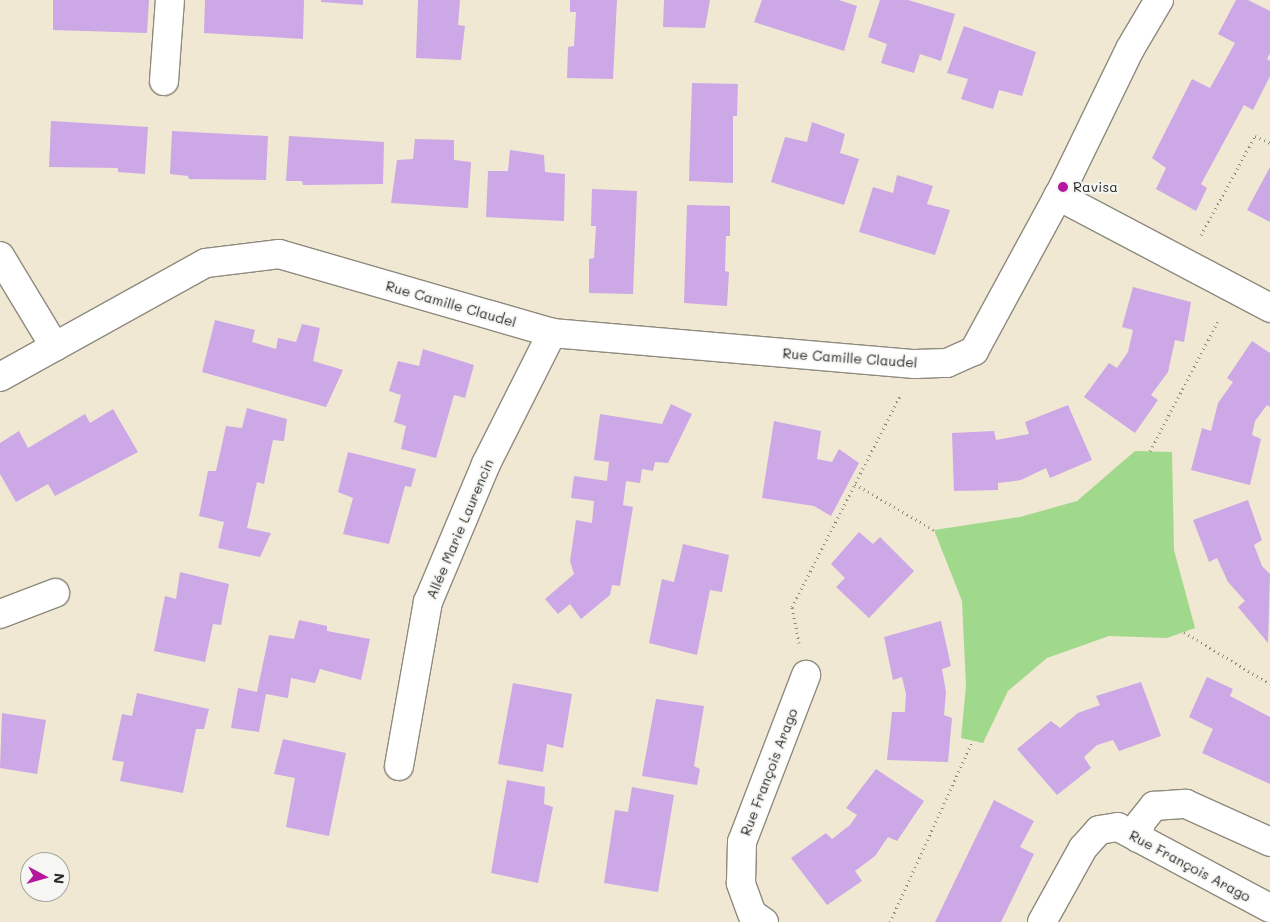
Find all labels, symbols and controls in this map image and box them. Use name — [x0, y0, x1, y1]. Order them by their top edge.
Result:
place label: Ravisa — [1073, 179, 1118, 195]
marker: Ravisa — [1057, 181, 1069, 193]
street label: Rue Camille Claudel — [384, 277, 518, 331]
street label: Rue Camille Claudel — [782, 345, 918, 371]
street label: Allée Marie Laurencin — [423, 457, 497, 601]
street label: Rue François Arago — [737, 706, 801, 838]
street label: Rue François Arago — [1126, 827, 1254, 905]
north arrow — [20, 852, 70, 902]
text: N — [49, 872, 69, 885]

